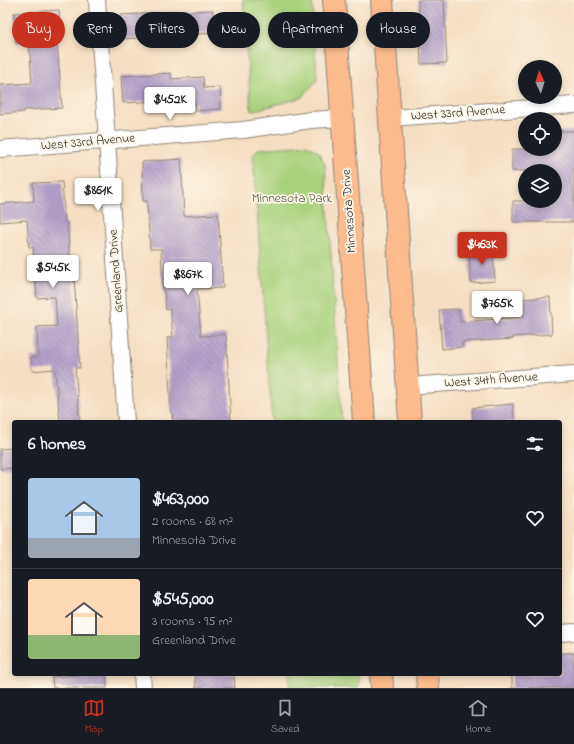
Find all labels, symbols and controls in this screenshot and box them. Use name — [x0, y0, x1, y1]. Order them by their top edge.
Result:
chip: Buy — [12, 12, 65, 48]
chip: Rent — [73, 12, 127, 48]
chip: Filters — [135, 12, 199, 48]
chip: New — [207, 12, 260, 48]
chip: Apartment — [268, 12, 358, 48]
chip: House — [366, 12, 430, 48]
north arrow — [518, 60, 562, 104]
map controls — [518, 60, 562, 208]
pin: $452K — [142, 87, 198, 121]
text: $452K — [153, 90, 187, 109]
street label: West 33rd Avenue — [410, 100, 506, 126]
button: locate — [518, 112, 562, 156]
street label: West 33rd Avenue — [40, 128, 136, 156]
button: layers — [518, 164, 562, 208]
street label: Minnesota Drive — [337, 168, 361, 254]
pin: $861K — [70, 178, 126, 212]
text: $861K — [84, 181, 112, 200]
park label: Minnesota Park — [252, 189, 332, 208]
street label: Greenland Drive — [104, 228, 128, 313]
pin: $463K — [454, 232, 510, 266]
text: $463K — [467, 235, 497, 254]
pin: $545K — [25, 255, 81, 289]
text: $545K — [36, 258, 70, 277]
pin: $867K — [160, 262, 216, 296]
text: $867K — [173, 265, 203, 284]
pin: $765K — [469, 291, 525, 325]
text: $765K — [481, 294, 513, 313]
street label: West 34th Avenue — [444, 367, 538, 393]
text: 6 homes — [28, 432, 86, 457]
icon: filters — [524, 433, 546, 455]
text: $463,000 — [152, 487, 209, 512]
icon: home — [60, 494, 108, 542]
icon: heart — [524, 507, 546, 529]
text: 2 rooms · 68 m² — [152, 512, 233, 531]
text: Minnesota Drive — [152, 531, 236, 550]
text: $545,000 — [152, 587, 214, 612]
icon: home — [60, 595, 108, 643]
icon: heart — [524, 608, 546, 630]
text: 3 rooms · 95 m² — [152, 612, 233, 631]
text: Greenland Drive — [152, 631, 236, 650]
tab: Map — [83, 697, 105, 737]
tab: Saved — [271, 697, 300, 737]
tab: Home — [465, 697, 491, 737]

